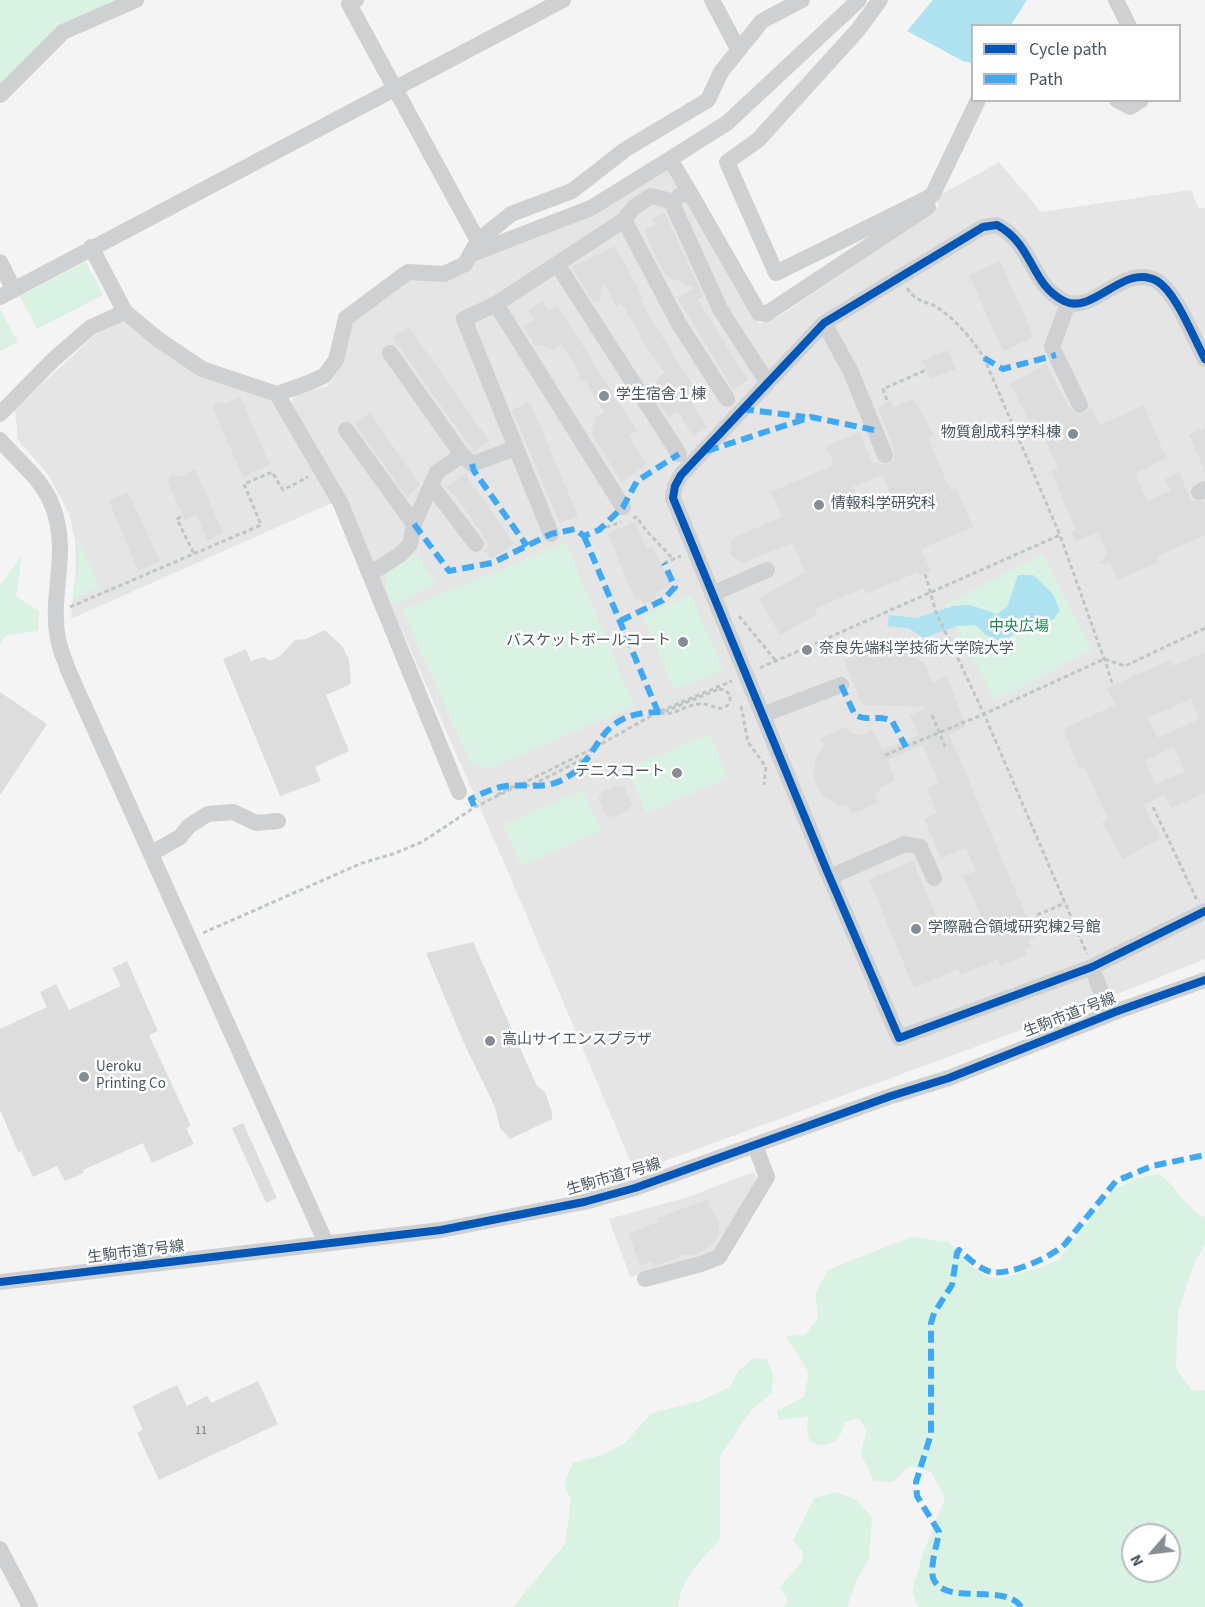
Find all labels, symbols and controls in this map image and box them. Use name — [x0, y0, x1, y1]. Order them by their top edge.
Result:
legend — [971, 24, 1181, 102]
text: Cycle path — [1029, 37, 1107, 62]
text: Path — [1029, 67, 1063, 92]
place label: 学生宿舎１棟 — [616, 387, 706, 405]
marker: 学生宿舎１棟 — [597, 389, 611, 403]
place label: 物質創成科学科棟 — [941, 425, 1061, 443]
marker: 物質創成科学科棟 — [1066, 427, 1080, 441]
place label: 情報科学研究科 — [831, 496, 936, 514]
marker: 情報科学研究科 — [812, 498, 826, 512]
park label: 中央広場 — [989, 619, 1049, 637]
place label: バスケットボールコート — [506, 633, 671, 651]
marker: バスケットボールコート — [676, 635, 690, 649]
place label: 奈良先端科学技術大学院大学 — [819, 641, 1014, 659]
marker: 奈良先端科学技術大学院大学 — [800, 643, 814, 657]
place label: テニスコート — [575, 764, 665, 782]
marker: テニスコート — [670, 766, 684, 780]
place label: 学際融合領域研究棟2号館 — [928, 920, 1100, 938]
marker: 学際融合領域研究棟2号館 — [909, 922, 923, 936]
street label: 生駒市道7号線 — [1021, 990, 1119, 1042]
place label: 高山サイエンスプラザ — [502, 1032, 652, 1050]
marker: 高山サイエンスプラザ — [483, 1034, 497, 1048]
place label: Ueroku Printing Co — [96, 1059, 166, 1094]
marker: Ueroku Printing Co — [77, 1070, 91, 1084]
street label: 生駒市道7号線 — [565, 1156, 663, 1200]
street label: 生駒市道7号線 — [87, 1238, 185, 1268]
house number: 11 — [195, 1424, 207, 1438]
north arrow — [1121, 1523, 1181, 1583]
text: N — [1125, 1551, 1149, 1570]

